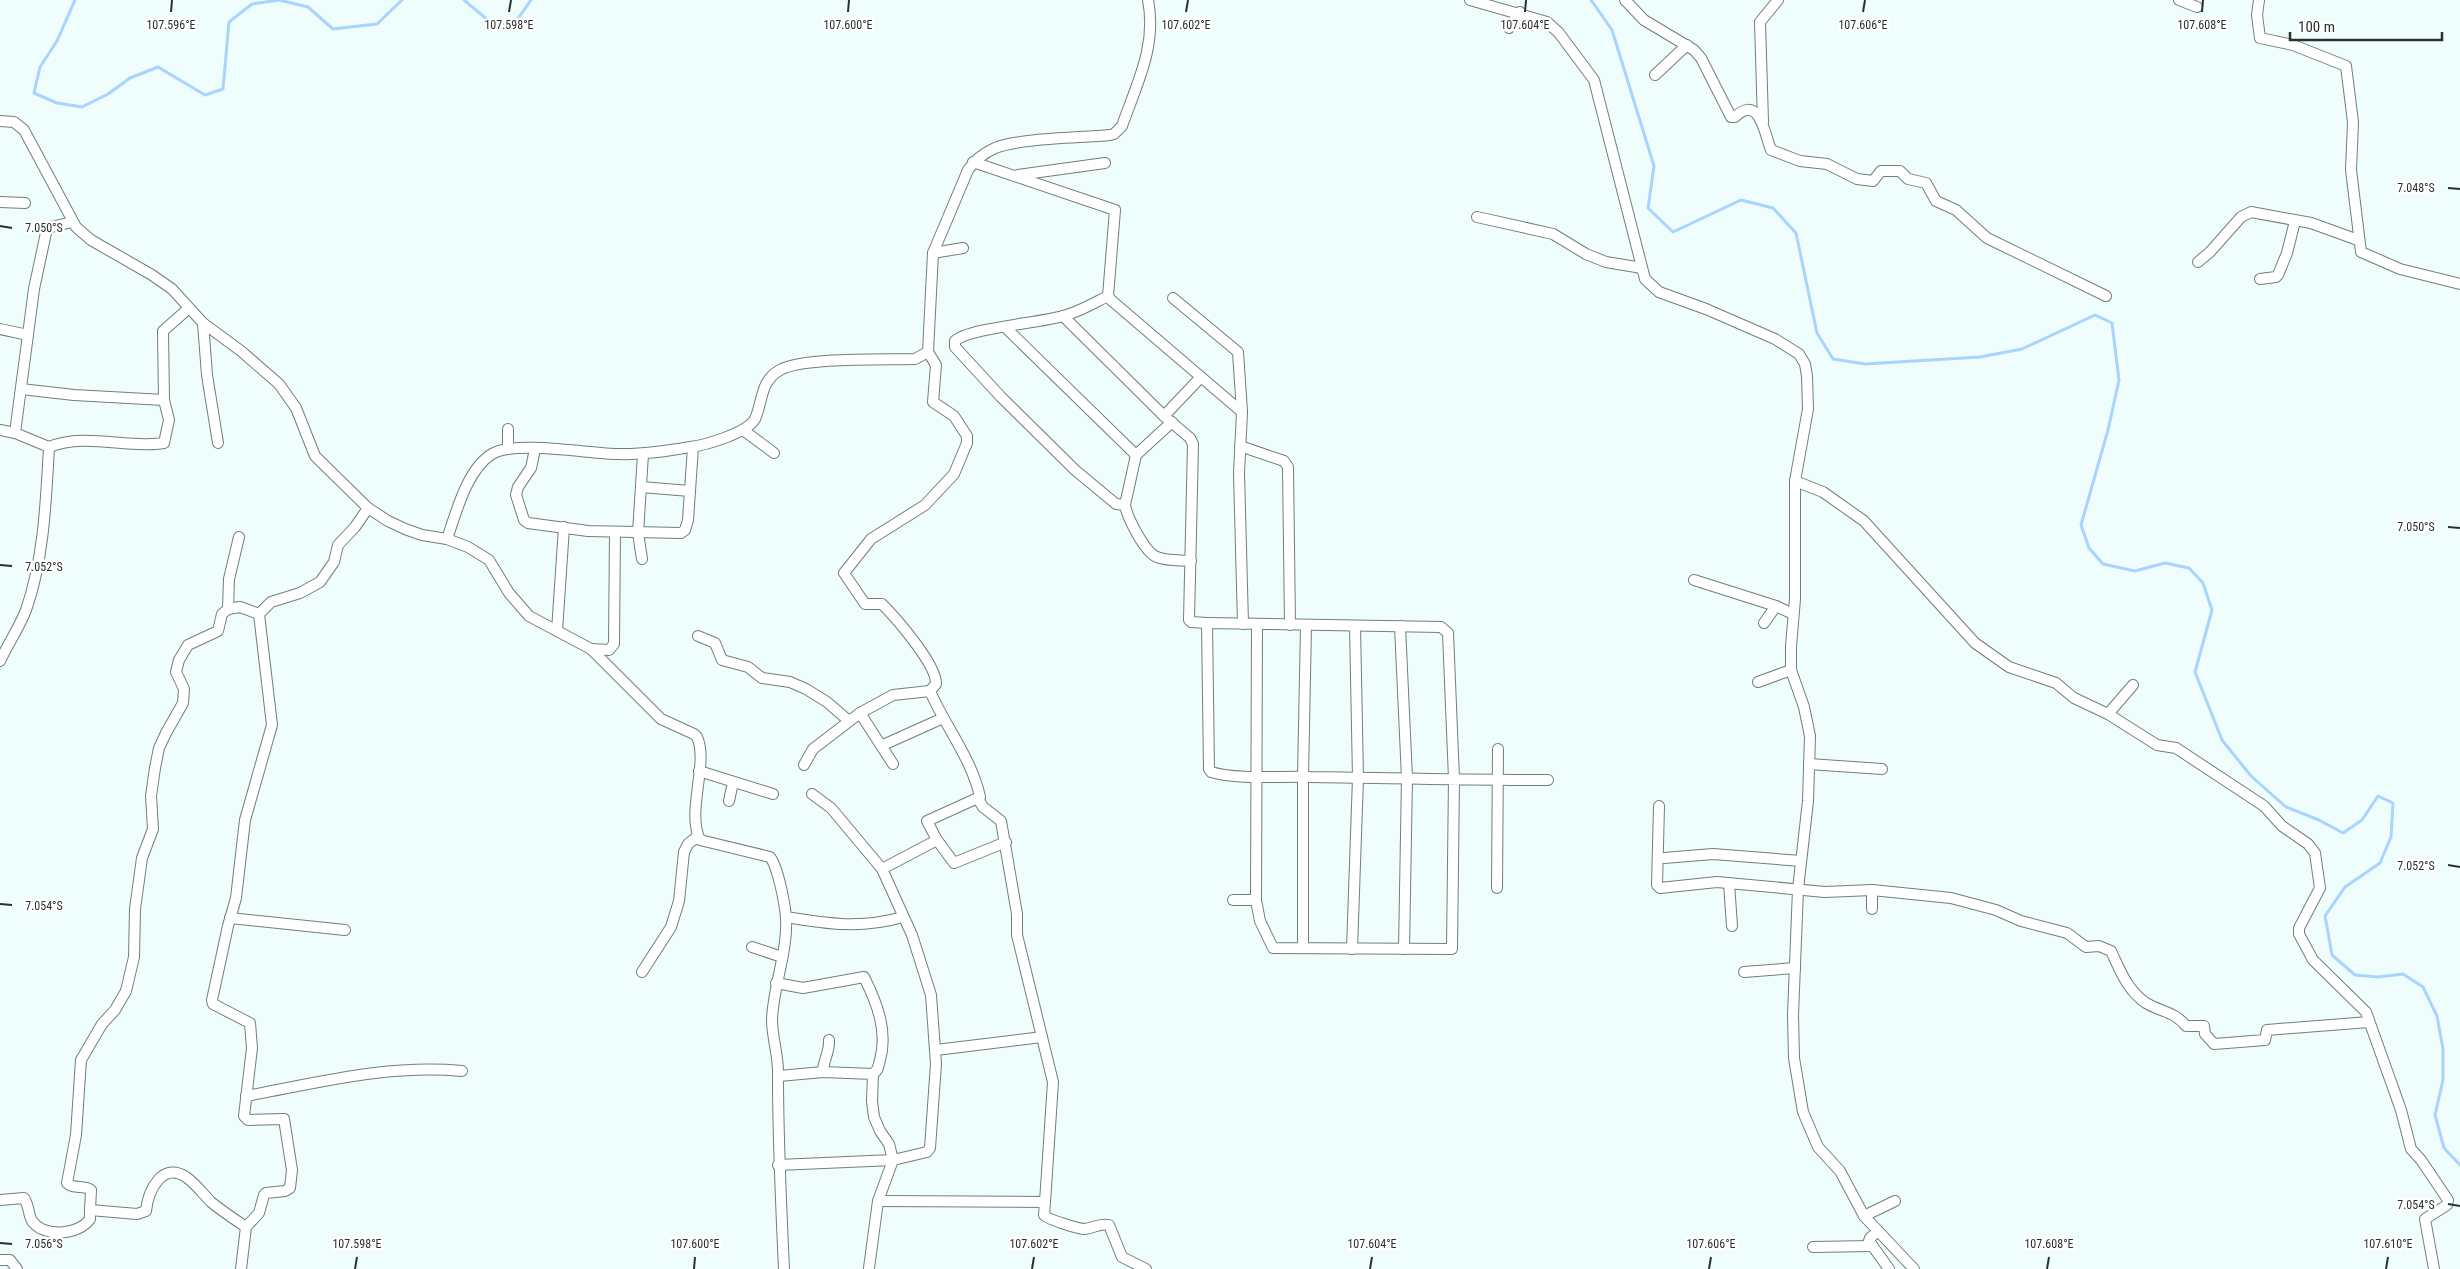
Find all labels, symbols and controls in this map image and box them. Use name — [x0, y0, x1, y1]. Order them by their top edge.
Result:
scale bar — [2290, 10, 2442, 42]
text: 107.596°E — [146, 18, 196, 32]
text: 107.598°E — [484, 18, 534, 32]
text: 107.600°E — [823, 18, 873, 32]
text: 107.602°E — [1161, 18, 1211, 32]
text: 107.604°E — [1500, 18, 1550, 32]
text: 107.606°E — [1838, 18, 1888, 32]
text: 107.608°E — [2177, 18, 2227, 32]
text: 100 m — [2298, 18, 2335, 36]
text: 7.048°S — [2397, 181, 2435, 195]
text: 7.050°S — [25, 221, 63, 235]
text: 7.050°S — [2397, 520, 2435, 534]
text: 7.052°S — [25, 560, 63, 574]
text: 7.052°S — [2397, 859, 2435, 873]
text: 7.054°S — [25, 899, 63, 913]
text: 7.054°S — [2397, 1198, 2435, 1212]
text: 7.056°S — [25, 1237, 63, 1251]
text: 107.598°E — [332, 1237, 382, 1251]
text: 107.600°E — [670, 1237, 720, 1251]
text: 107.602°E — [1009, 1237, 1059, 1251]
text: 107.604°E — [1347, 1237, 1397, 1251]
text: 107.606°E — [1686, 1237, 1736, 1251]
text: 107.608°E — [2024, 1237, 2074, 1251]
text: 107.610°E — [2363, 1237, 2413, 1251]

